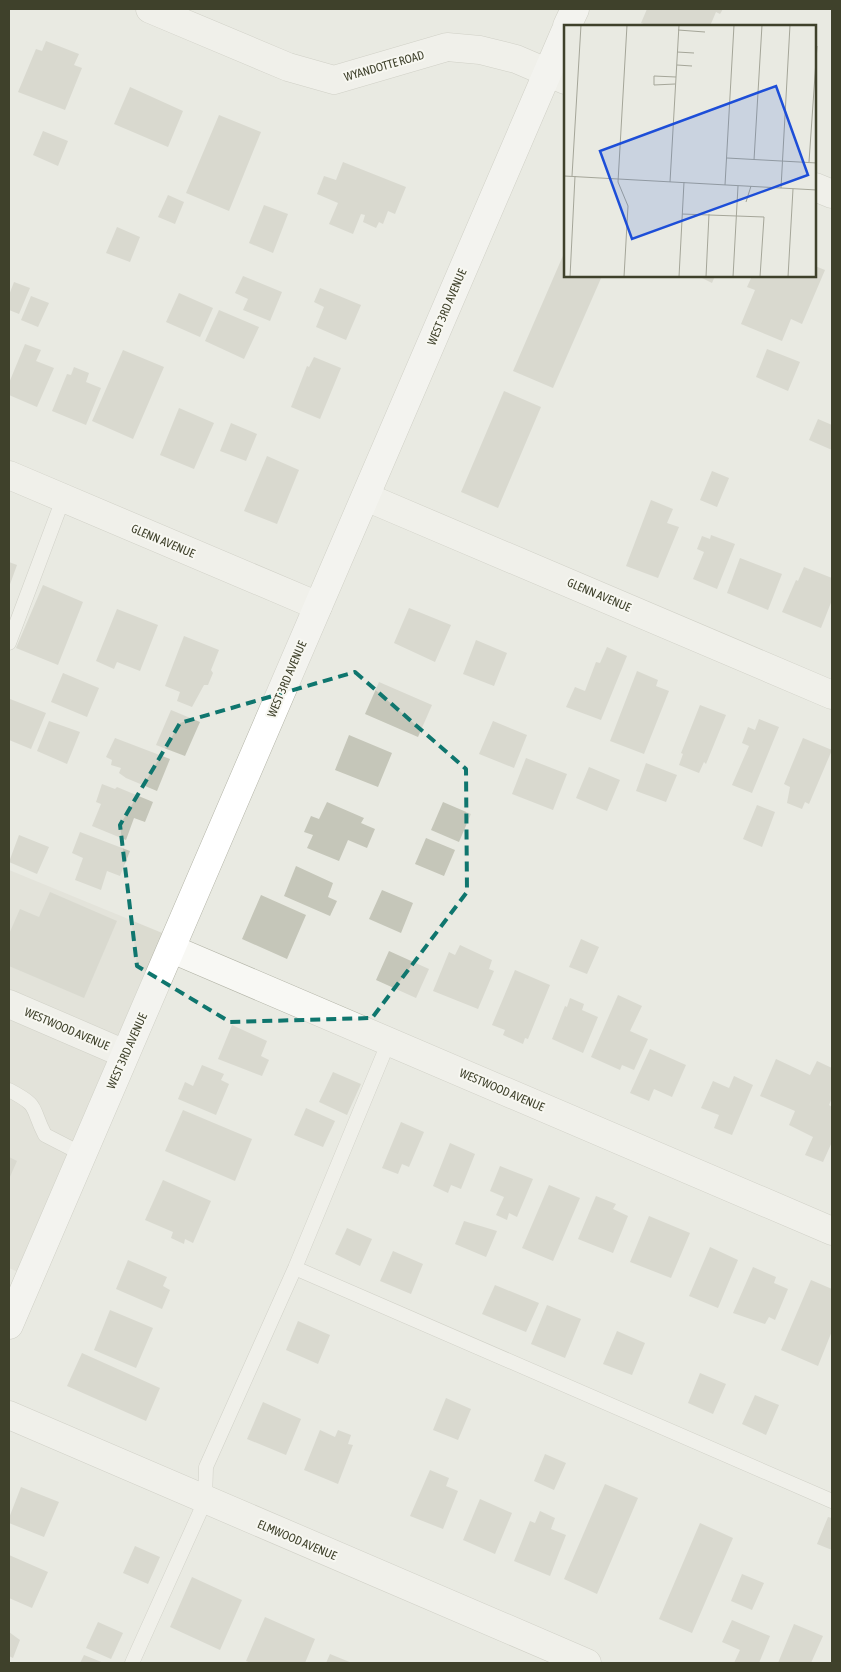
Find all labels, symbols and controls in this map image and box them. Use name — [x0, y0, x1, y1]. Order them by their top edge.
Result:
inset map — [564, 25, 816, 278]
street label: WYANDOTTE ROAD — [342, 48, 426, 84]
street label: WEST 3RD AVENUE — [425, 267, 469, 347]
street label: GLENN AVENUE — [129, 521, 197, 561]
street label: GLENN AVENUE — [565, 575, 633, 615]
street label: WEST 3RD AVENUE — [265, 639, 309, 719]
street label: WESTWOOD AVENUE — [22, 1005, 112, 1053]
street label: WEST 3RD AVENUE — [104, 1011, 150, 1091]
street label: WESTWOOD AVENUE — [457, 1066, 547, 1114]
street label: ELMWOOD AVENUE — [255, 1517, 339, 1563]

